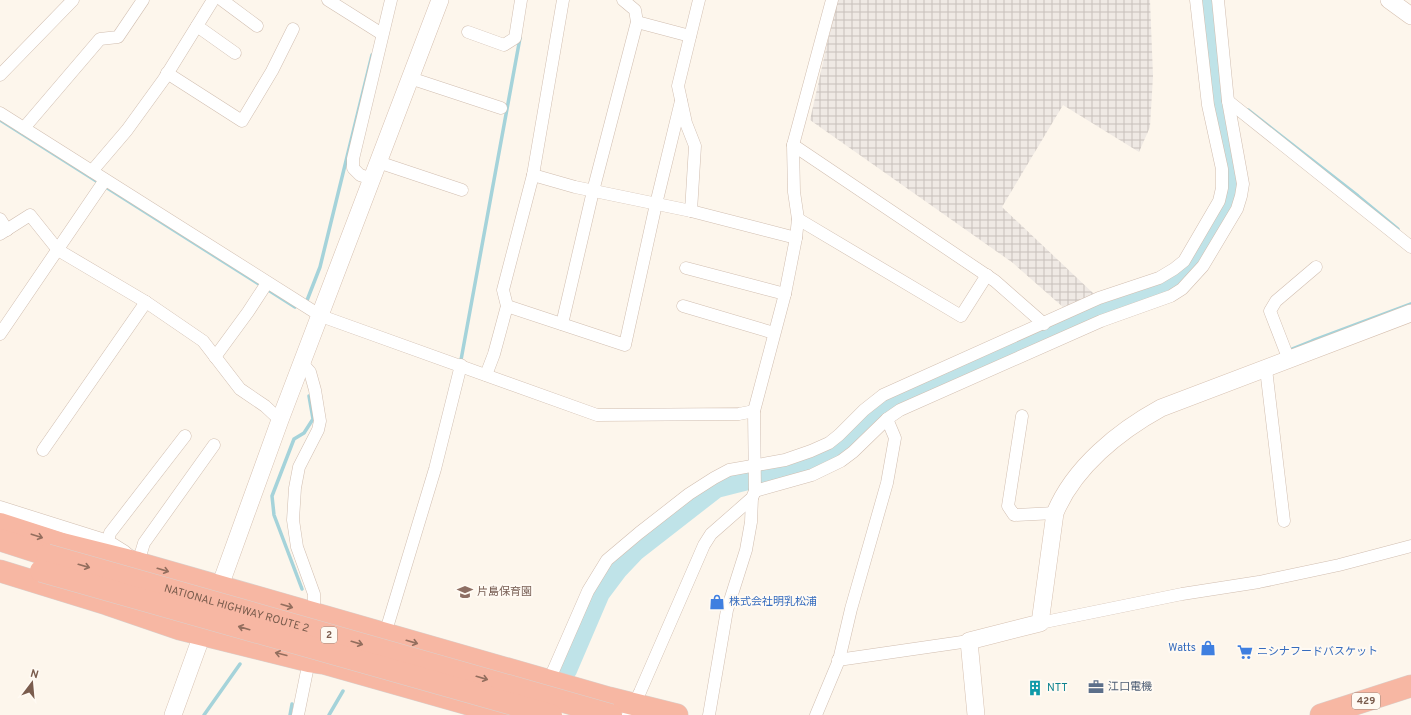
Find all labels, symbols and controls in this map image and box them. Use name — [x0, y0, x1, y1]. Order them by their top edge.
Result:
one-way arrow — [31, 533, 44, 540]
one-way arrow — [77, 563, 90, 570]
one-way arrow — [156, 567, 169, 574]
street label: NATIONAL HIGHWAY ROUTE 2 — [162, 582, 311, 636]
school or university icon: 片島保育園 — [456, 583, 474, 601]
place label: 片島保育園 — [477, 585, 532, 599]
shop icon: 株式会社明乳松浦 — [708, 593, 726, 611]
place label: 株式会社明乳松浦 — [729, 595, 817, 609]
one-way arrow — [281, 603, 294, 610]
one-way arrow — [238, 624, 251, 631]
road number: 2 — [321, 627, 337, 643]
one-way arrow — [406, 639, 419, 646]
shop icon: Watts — [1199, 639, 1217, 657]
one-way arrow — [351, 640, 364, 647]
place label: Watts — [1168, 641, 1196, 655]
supermarket icon: ニシナフードバスケット — [1236, 643, 1254, 661]
place label: ニシナフードバスケット — [1257, 645, 1378, 659]
one-way arrow — [274, 650, 287, 658]
north arrow — [12, 663, 52, 703]
text: N — [29, 667, 40, 682]
one-way arrow — [476, 675, 489, 683]
office icon: 江口電機 — [1087, 678, 1105, 696]
building icon: NTT — [1026, 679, 1044, 697]
place label: 江口電機 — [1108, 680, 1152, 694]
place label: NTT — [1047, 681, 1068, 695]
road number: 429 — [1352, 693, 1380, 709]

